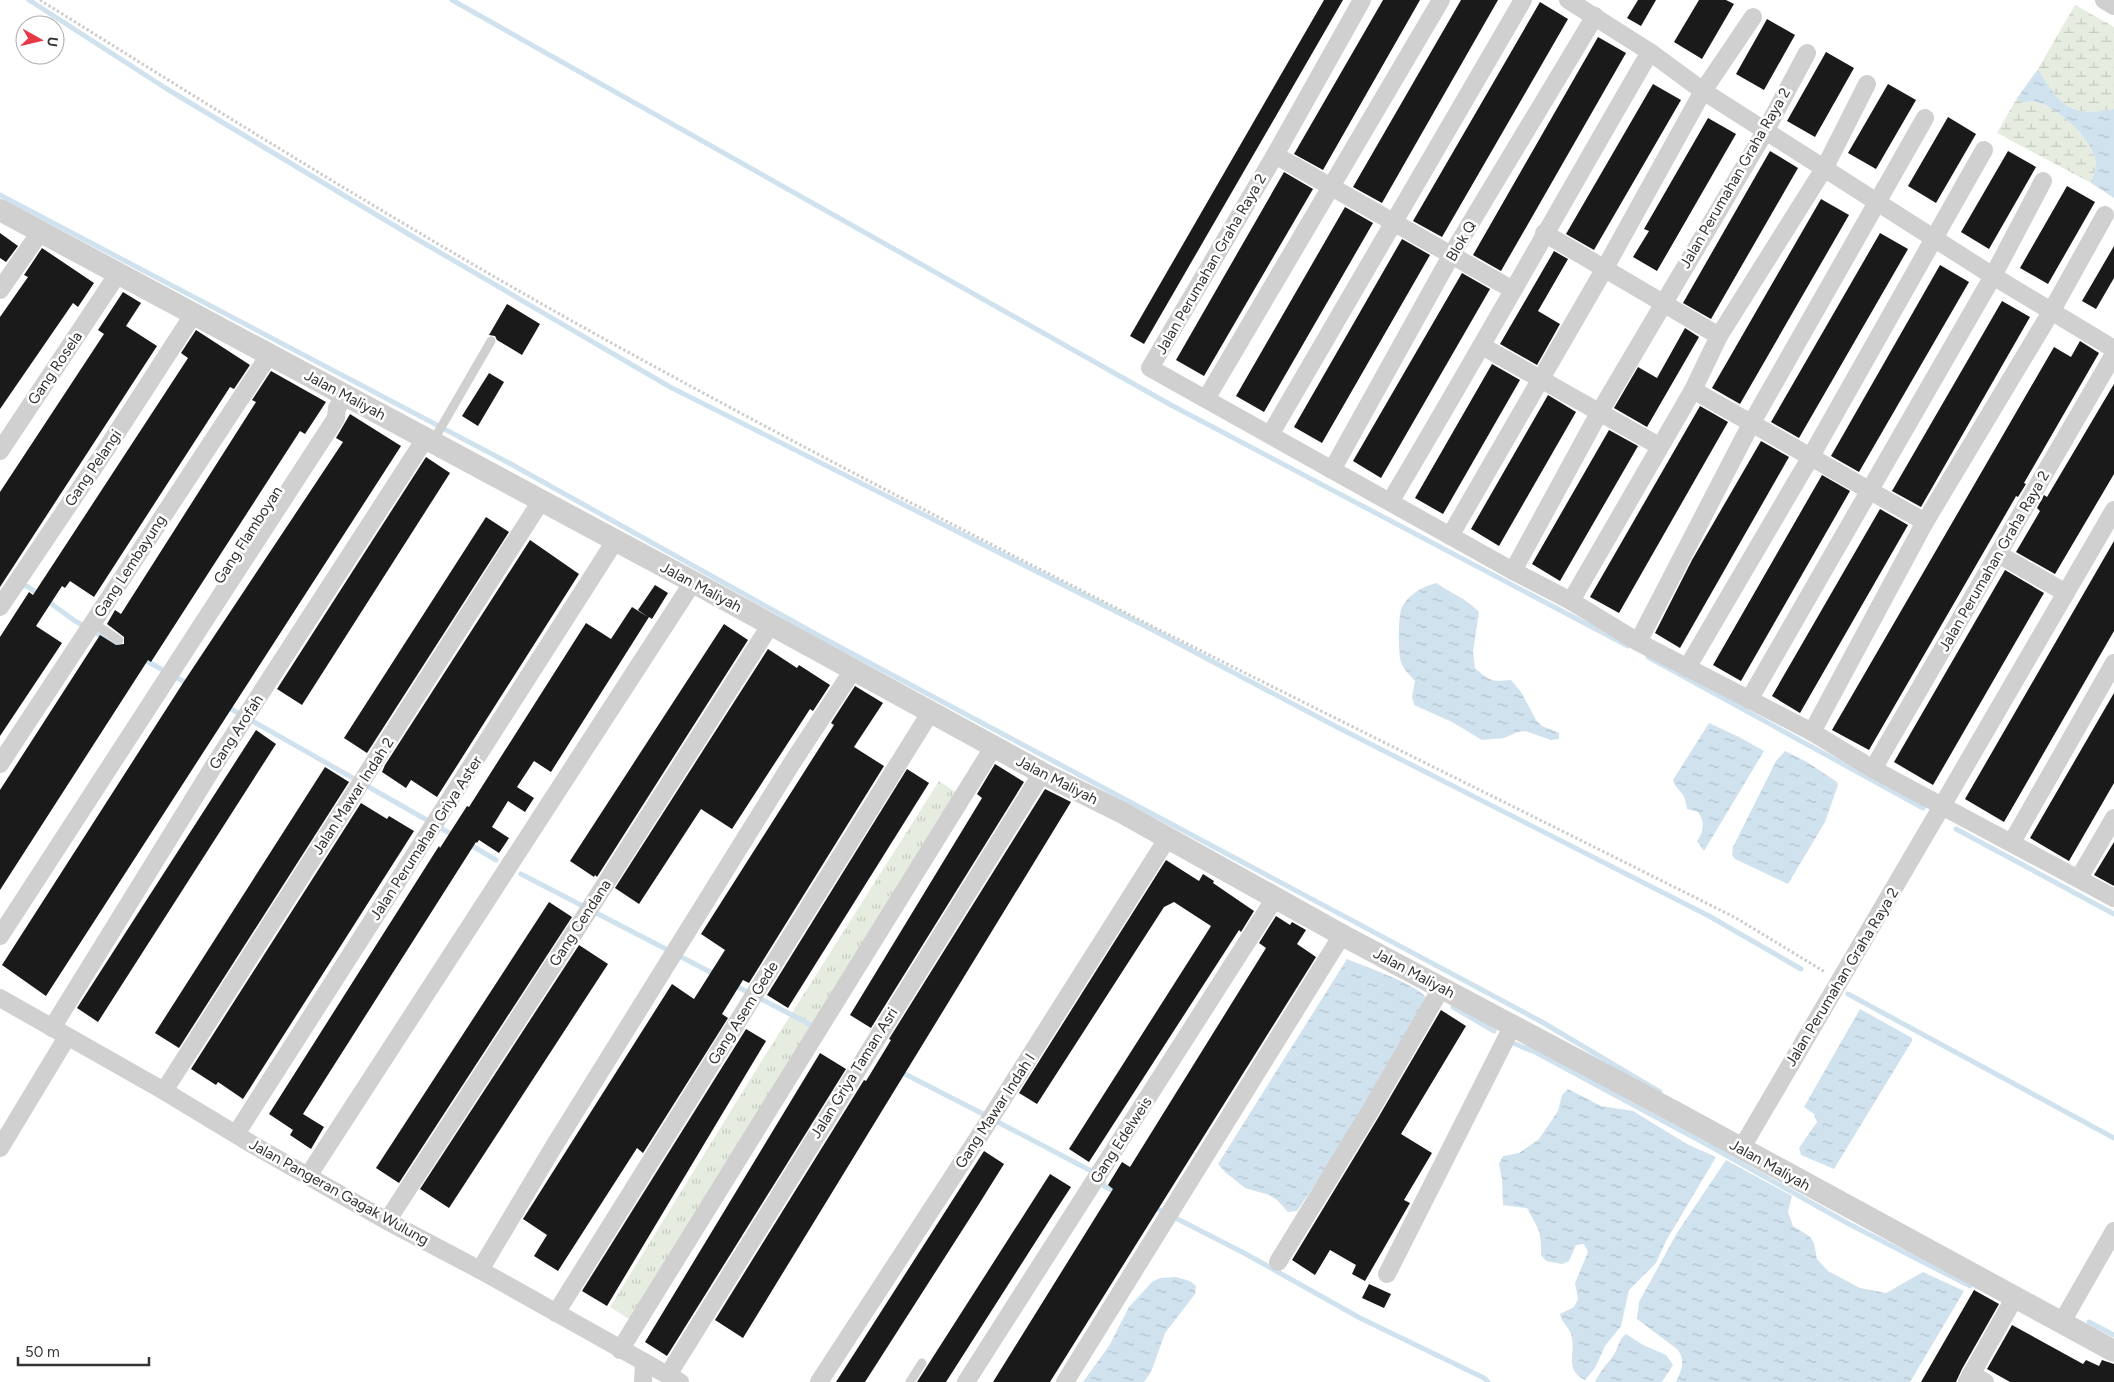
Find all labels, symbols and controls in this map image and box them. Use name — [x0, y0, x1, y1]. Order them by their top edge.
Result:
north arrow — [15, 15, 65, 65]
text: U — [43, 36, 61, 48]
street label: Jalan Perumahan Graha Raya 2 — [1676, 85, 1794, 271]
street label: Jalan Perumahan Graha Raya 2 — [1152, 171, 1270, 357]
street label: Blok Q — [1442, 218, 1480, 264]
street label: Gang Rosela — [24, 328, 86, 408]
street label: Jalan Maliyah — [301, 366, 389, 424]
street label: Gang Pelangi — [61, 426, 125, 510]
street label: Jalan Perumahan Graha Raya 2 — [1935, 468, 2053, 654]
street label: Gang Flamboyan — [210, 483, 286, 587]
street label: Gang Lembayung — [90, 511, 170, 621]
street label: Jalan Maliyah — [657, 558, 745, 616]
street label: Gang Arofah — [205, 691, 267, 773]
street label: Jalan Mawar Indah 2 — [308, 734, 398, 858]
street label: Jalan Maliyah — [1013, 752, 1101, 808]
street label: Jalan Perumahan Griya Aster — [366, 753, 486, 923]
street label: Gang Cendana — [545, 876, 615, 970]
street label: Jalan Perumahan Graha Raya 2 — [1781, 884, 1903, 1070]
street label: Jalan Maliyah — [1370, 944, 1458, 1002]
street label: Gang Asem Gede — [704, 958, 782, 1068]
street label: Jalan Griya Taman Asri — [806, 1004, 902, 1142]
street label: Gang Mawar Indah I — [951, 1050, 1039, 1172]
street label: Gang Edelweis — [1086, 1093, 1156, 1187]
street label: Jalan Pangeran Gagak Wulung — [246, 1135, 432, 1249]
street label: Jalan Maliyah — [1727, 1135, 1813, 1195]
scale bar — [18, 1334, 149, 1366]
text: 50 m — [25, 1343, 60, 1361]

